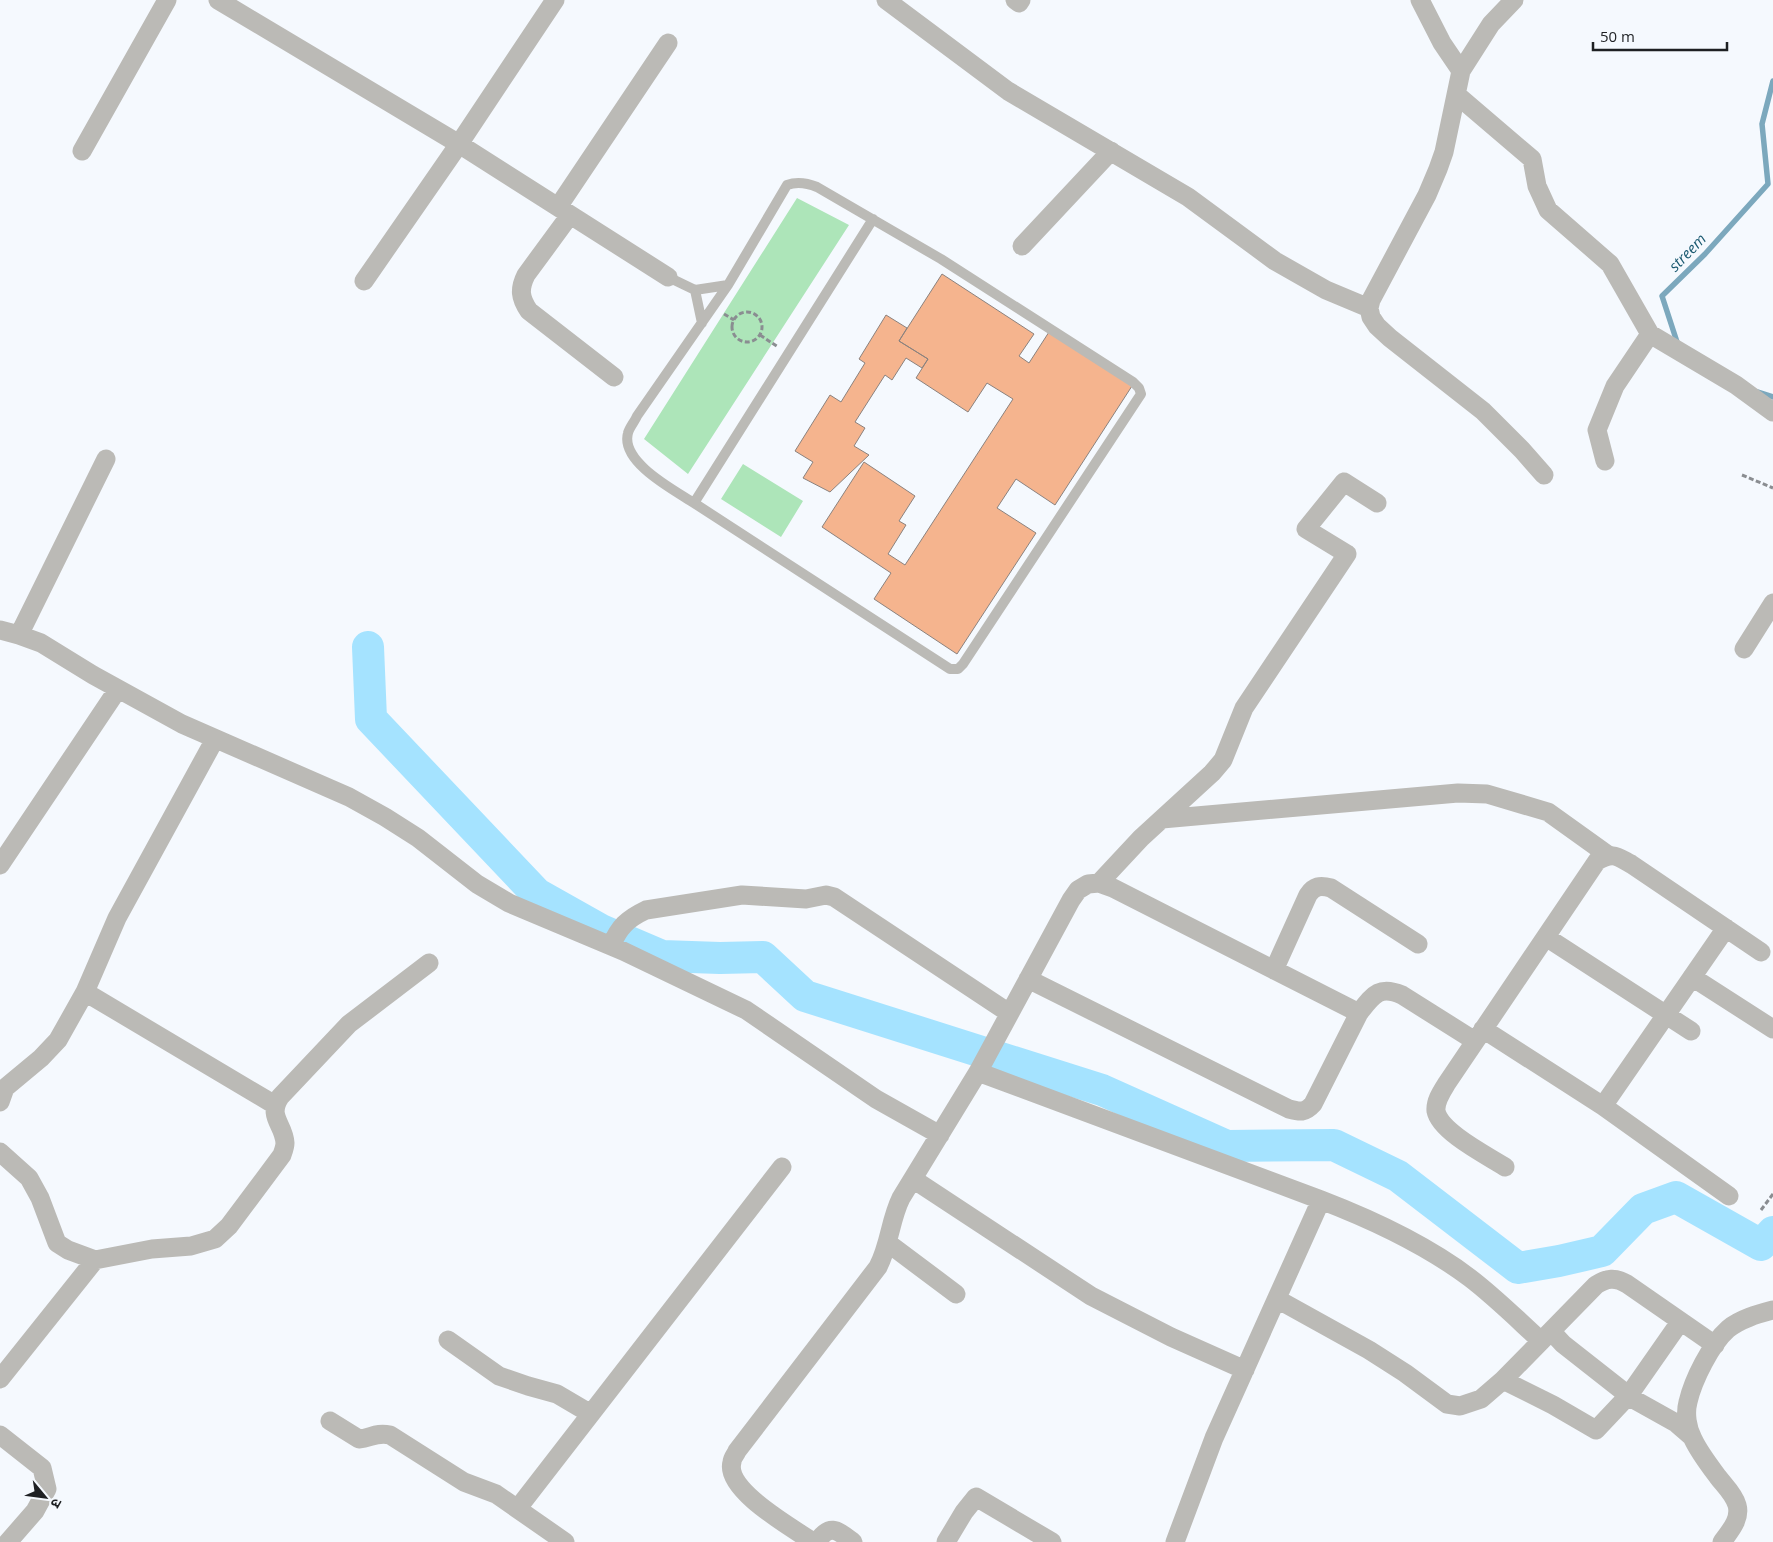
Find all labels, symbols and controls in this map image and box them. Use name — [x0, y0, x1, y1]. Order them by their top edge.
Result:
scale bar — [1593, 20, 1727, 52]
text: 50 m — [1600, 26, 1635, 46]
water label: streem — [1664, 229, 1710, 275]
north arrow — [20, 1472, 70, 1522]
text: उ — [46, 1495, 67, 1512]

